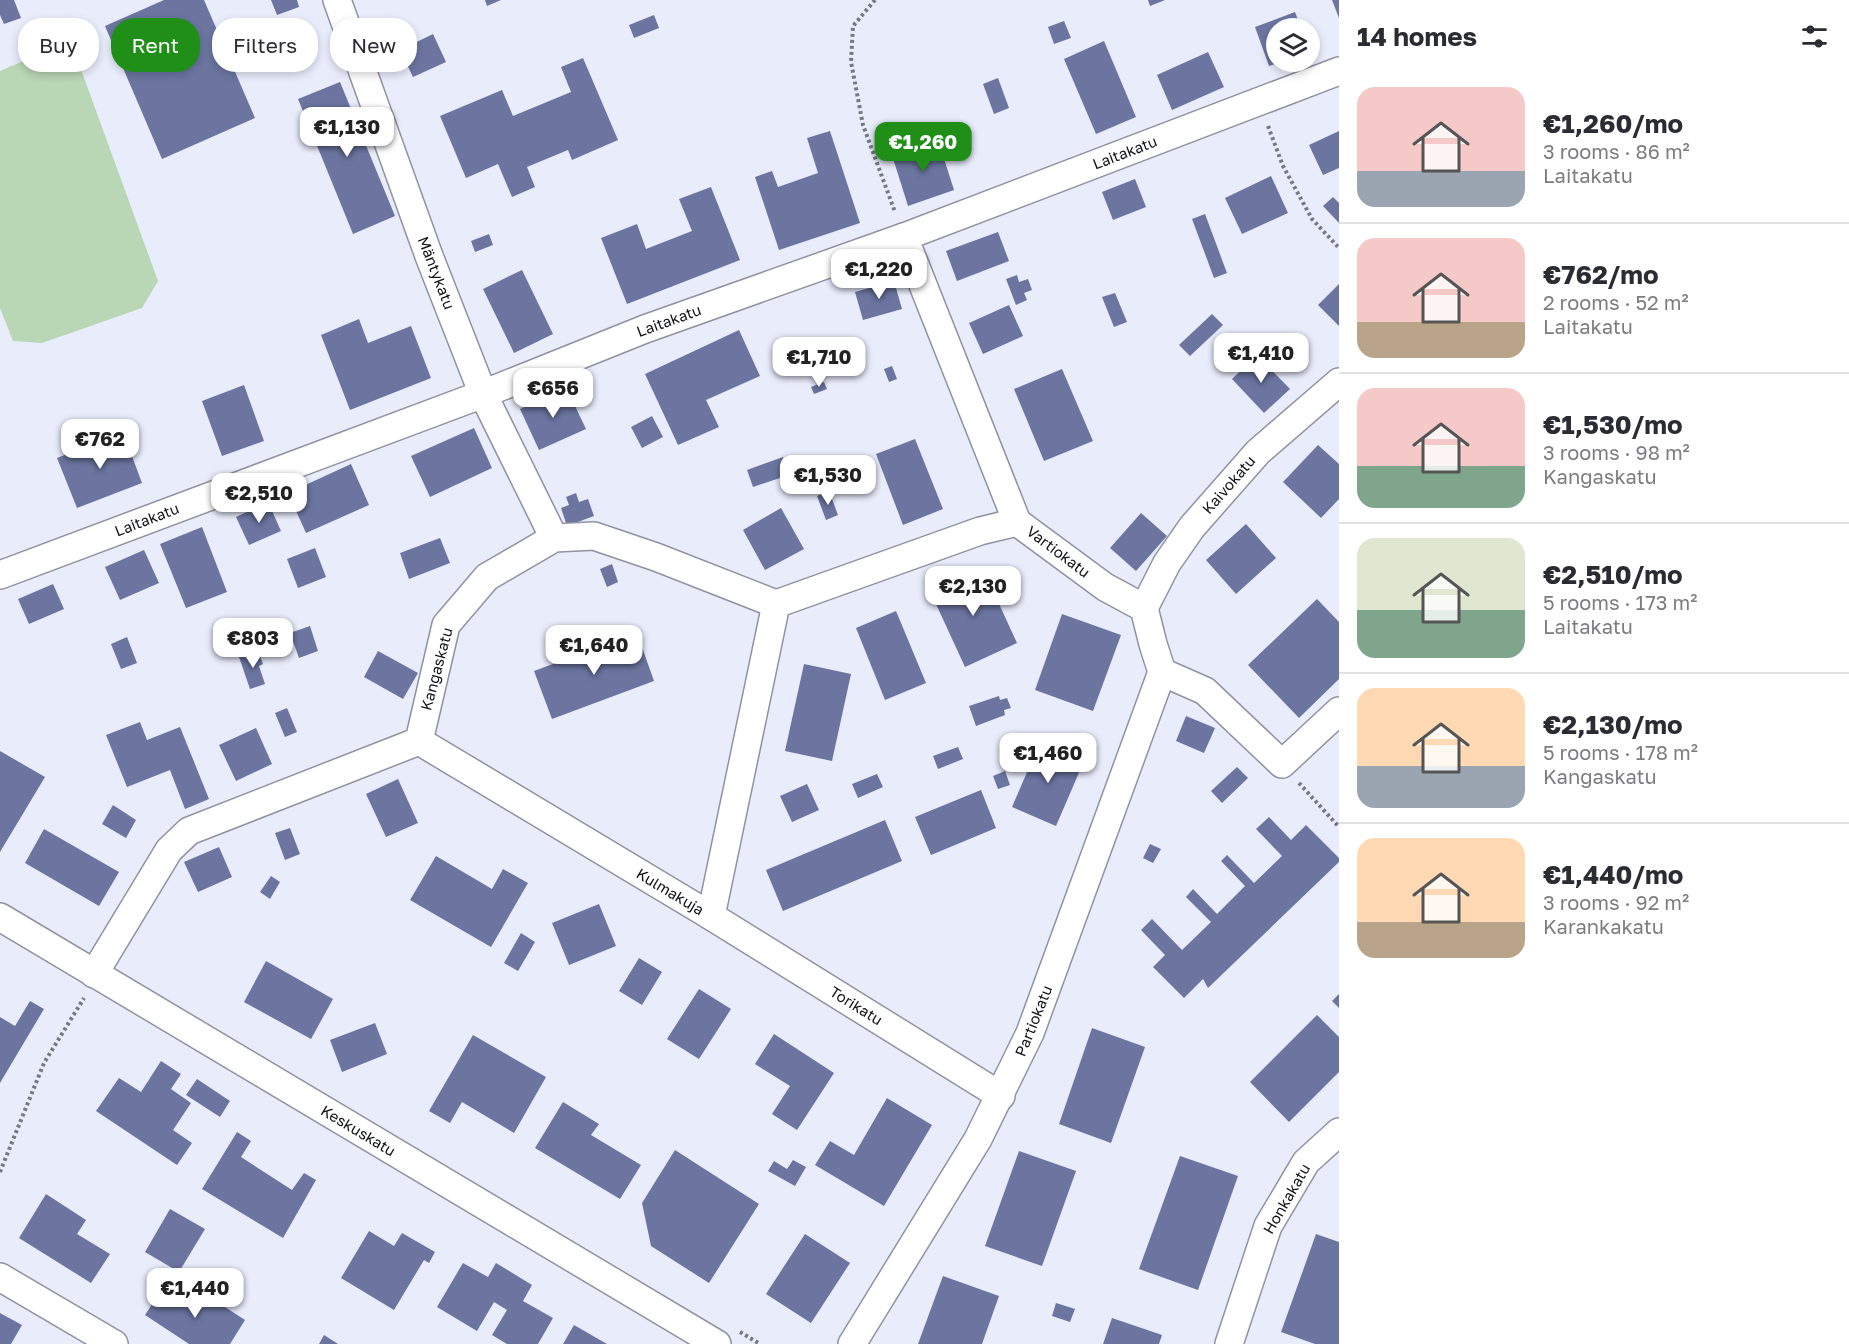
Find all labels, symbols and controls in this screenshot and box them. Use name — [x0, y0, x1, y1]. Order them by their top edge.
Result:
chip: Buy — [18, 18, 99, 72]
chip: Rent — [111, 18, 200, 72]
chip: Filters — [212, 18, 318, 72]
chip: New — [330, 18, 417, 72]
map controls — [1266, 18, 1320, 72]
button: layers — [1266, 18, 1320, 72]
icon: filters — [1798, 20, 1831, 53]
text: 14 homes — [1357, 21, 1477, 52]
pin: €1,130 — [298, 107, 396, 158]
text: €1,260/mo — [1543, 108, 1683, 139]
icon: home — [1405, 111, 1477, 183]
text: €1,130 — [314, 114, 380, 138]
pin: €1,260 — [874, 122, 972, 173]
text: €1,260 — [889, 129, 957, 153]
street label: Laitakatu — [1090, 132, 1159, 173]
text: 3 rooms · 86 m² — [1543, 139, 1690, 163]
text: Laitakatu — [1543, 163, 1633, 187]
street label: Mäntykatu — [415, 234, 459, 312]
pin: €1,220 — [830, 249, 928, 300]
text: €1,220 — [845, 256, 913, 280]
text: €762/mo — [1543, 259, 1659, 290]
icon: home — [1405, 262, 1477, 334]
text: 2 rooms · 52 m² — [1543, 290, 1689, 314]
street label: Laitakatu — [634, 300, 703, 340]
text: Laitakatu — [1543, 314, 1633, 338]
pin: €1,410 — [1212, 333, 1310, 384]
pin: €1,710 — [770, 337, 868, 388]
text: €1,410 — [1228, 340, 1294, 364]
text: €1,710 — [787, 344, 852, 368]
pin: €656 — [517, 368, 589, 419]
text: €656 — [527, 375, 579, 399]
text: €1,530/mo — [1543, 409, 1683, 440]
icon: home — [1405, 412, 1477, 484]
pin: €762 — [64, 419, 136, 470]
text: €762 — [75, 426, 125, 450]
text: 3 rooms · 98 m² — [1543, 440, 1690, 464]
street label: Kaivokatu — [1198, 451, 1259, 517]
pin: €1,530 — [779, 455, 877, 506]
text: €1,530 — [794, 462, 862, 486]
text: Kangaskatu — [1543, 464, 1657, 488]
pin: €2,510 — [210, 473, 308, 524]
text: €2,510 — [225, 480, 293, 504]
street label: Laitakatu — [112, 499, 181, 540]
street label: Vartiokatu — [1023, 522, 1094, 581]
text: €2,510/mo — [1543, 559, 1683, 590]
icon: home — [1405, 562, 1477, 634]
pin: €2,130 — [924, 566, 1022, 617]
text: €2,130 — [939, 573, 1007, 597]
text: 5 rooms · 173 m² — [1543, 590, 1697, 614]
text: Laitakatu — [1543, 614, 1633, 638]
pin: €803 — [217, 618, 289, 669]
text: €803 — [227, 625, 279, 649]
street label: Kangaskatu — [416, 625, 456, 712]
pin: €1,640 — [545, 625, 643, 676]
text: €1,640 — [560, 632, 629, 656]
text: €2,130/mo — [1543, 709, 1683, 740]
icon: home — [1405, 712, 1477, 784]
pin: €1,460 — [999, 733, 1097, 784]
text: €1,460 — [1014, 740, 1083, 764]
text: 5 rooms · 178 m² — [1543, 740, 1698, 764]
text: Kangaskatu — [1543, 764, 1657, 788]
text: €1,440/mo — [1543, 859, 1683, 890]
icon: home — [1405, 862, 1477, 934]
street label: Kulmakuja — [633, 864, 708, 918]
text: 3 rooms · 92 m² — [1543, 890, 1689, 914]
text: Karankakatu — [1543, 914, 1664, 938]
street label: Torikatu — [827, 982, 886, 1028]
street label: Partiokatu — [1011, 982, 1055, 1059]
street label: Keskuskatu — [318, 1101, 399, 1159]
street label: Honkakatu — [1259, 1160, 1313, 1237]
pin: €1,440 — [146, 1268, 244, 1319]
text: €1,440 — [161, 1275, 229, 1299]

